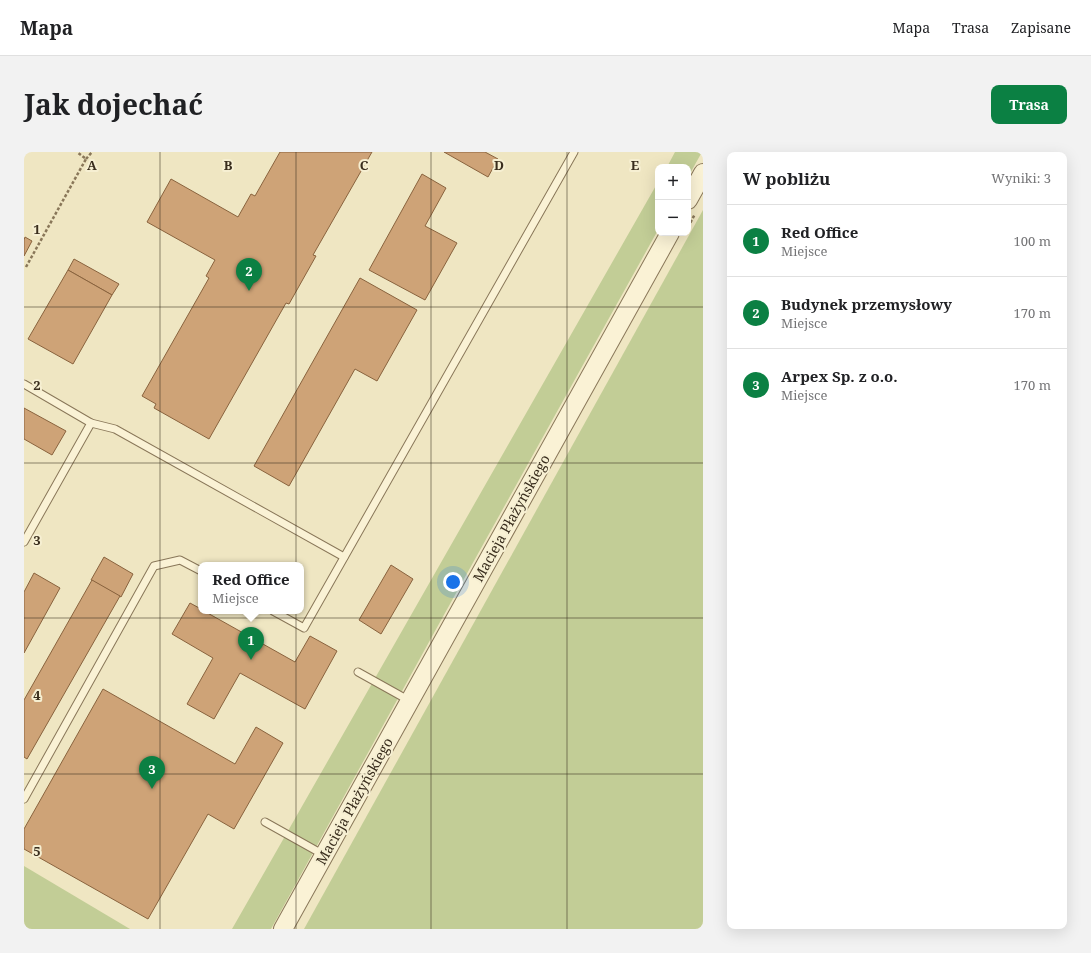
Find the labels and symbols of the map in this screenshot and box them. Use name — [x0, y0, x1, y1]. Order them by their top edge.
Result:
text: A — [87, 156, 97, 174]
text: B — [224, 156, 233, 174]
text: C — [360, 156, 369, 174]
text: D — [494, 156, 504, 174]
text: E — [631, 156, 640, 174]
text: 1 — [33, 220, 41, 238]
pin: 2 — [236, 258, 262, 291]
text: 2 — [33, 376, 41, 394]
street label: Macieja Płażyńskiego — [468, 451, 554, 585]
text: 3 — [33, 531, 41, 549]
your location — [443, 572, 463, 592]
pin: 1 — [238, 627, 264, 660]
text: 4 — [33, 686, 41, 704]
street label: Macieja Płażyńskiego — [311, 734, 397, 868]
pin: 3 — [139, 756, 165, 789]
text: 5 — [33, 842, 41, 860]

